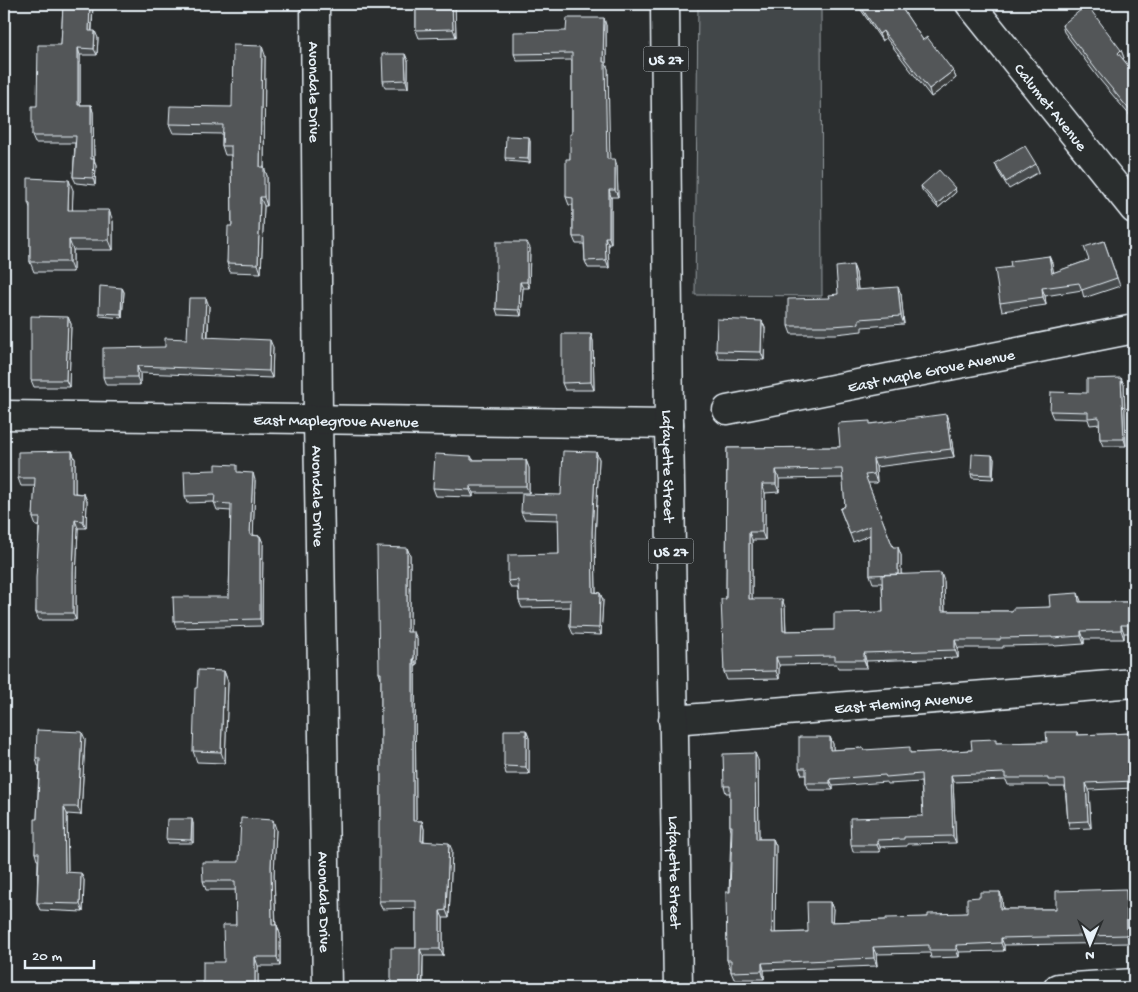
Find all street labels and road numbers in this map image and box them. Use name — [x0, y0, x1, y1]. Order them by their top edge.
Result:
street label: Avondale Drive — [302, 41, 322, 143]
road number: US 27 — [644, 46, 688, 72]
street label: Calumet Avenue — [1008, 61, 1090, 157]
street label: East Maple Grove Avenue — [847, 347, 1018, 399]
street label: Lafayette Street — [656, 410, 677, 524]
street label: East Maplegrove Avenue — [253, 412, 419, 434]
street label: Avondale Drive — [305, 445, 326, 548]
road number: US 27 — [648, 538, 694, 564]
street label: East Fleming Avenue — [834, 690, 974, 720]
street label: Lafayette Street — [662, 816, 683, 930]
street label: Avondale Drive — [312, 851, 332, 953]

